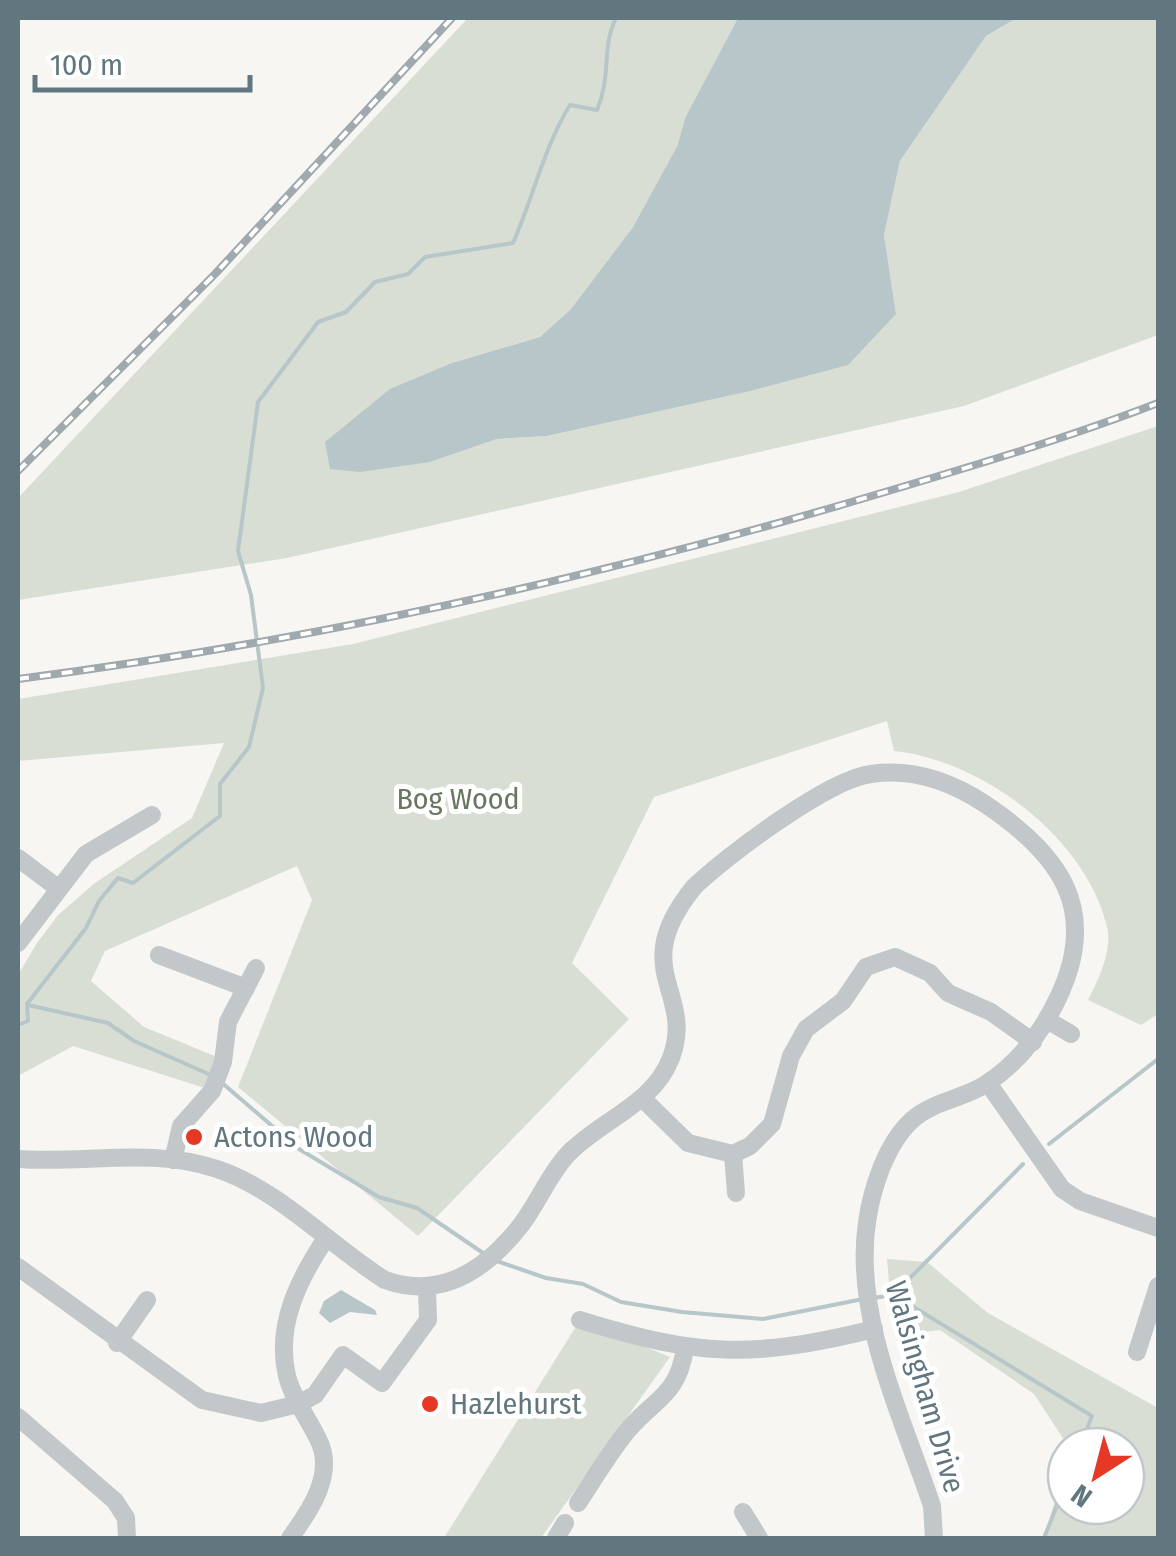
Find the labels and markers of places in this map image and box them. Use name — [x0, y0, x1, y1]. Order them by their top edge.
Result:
place label: Actons Wood — [214, 1119, 373, 1155]
marker: Actons Wood — [183, 1126, 205, 1148]
place label: Hazlehurst — [450, 1386, 582, 1422]
marker: Hazlehurst — [419, 1393, 441, 1415]

